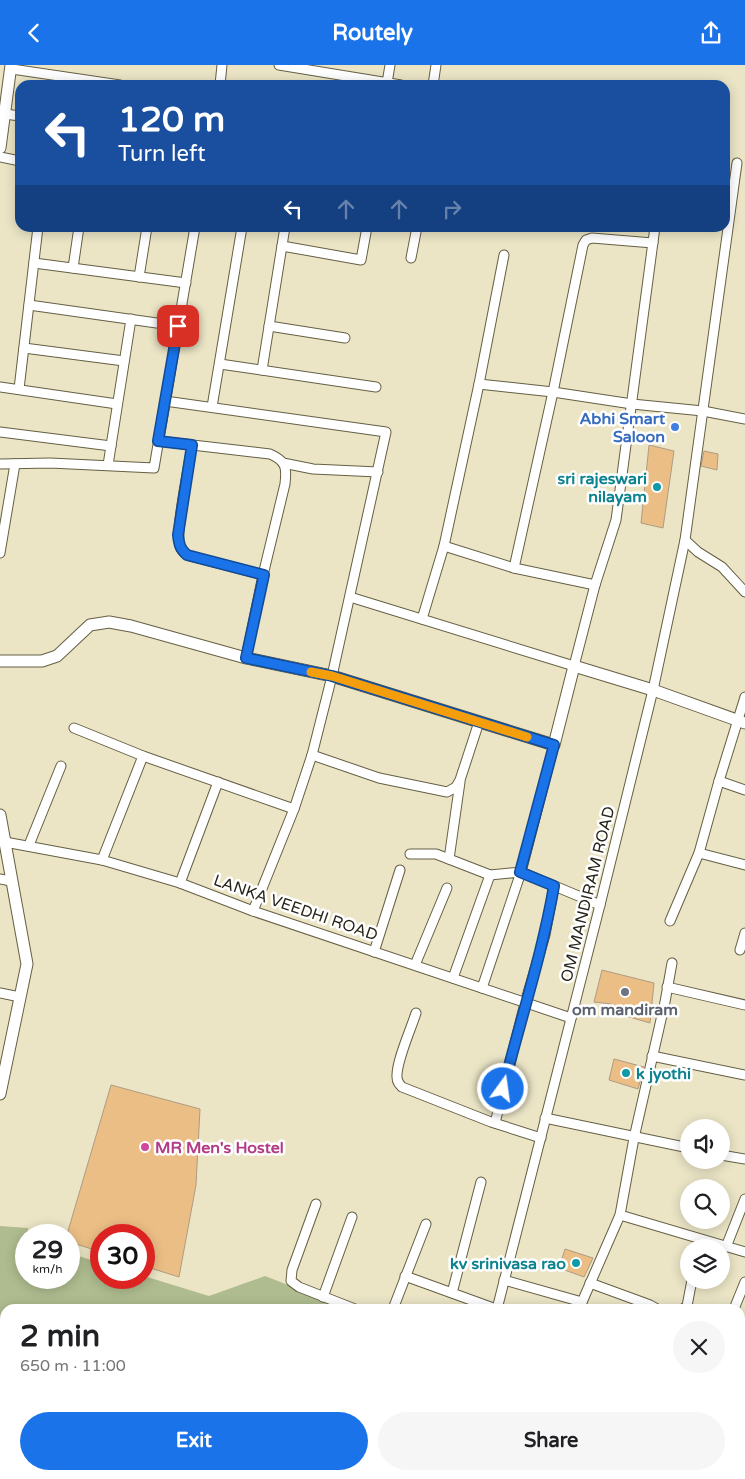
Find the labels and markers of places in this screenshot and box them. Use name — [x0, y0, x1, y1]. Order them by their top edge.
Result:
pin — [157, 305, 199, 347]
place label: Abhi Smart Saloon — [580, 409, 666, 447]
marker: Abhi Smart Saloon — [669, 421, 681, 433]
place label: sri rajeswari nilayam — [558, 469, 647, 507]
marker: sri rajeswari nilayam — [651, 481, 663, 493]
marker: om mandiram — [619, 986, 631, 998]
place label: om mandiram — [572, 1000, 678, 1020]
place label: k jyothi — [636, 1064, 691, 1084]
marker: k jyothi — [620, 1067, 632, 1079]
place label: MR Men's Hostel — [155, 1138, 284, 1158]
marker: MR Men's Hostel — [139, 1141, 151, 1153]
place label: kv srinivasa rao — [450, 1254, 566, 1274]
marker: kv srinivasa rao — [570, 1257, 582, 1269]

